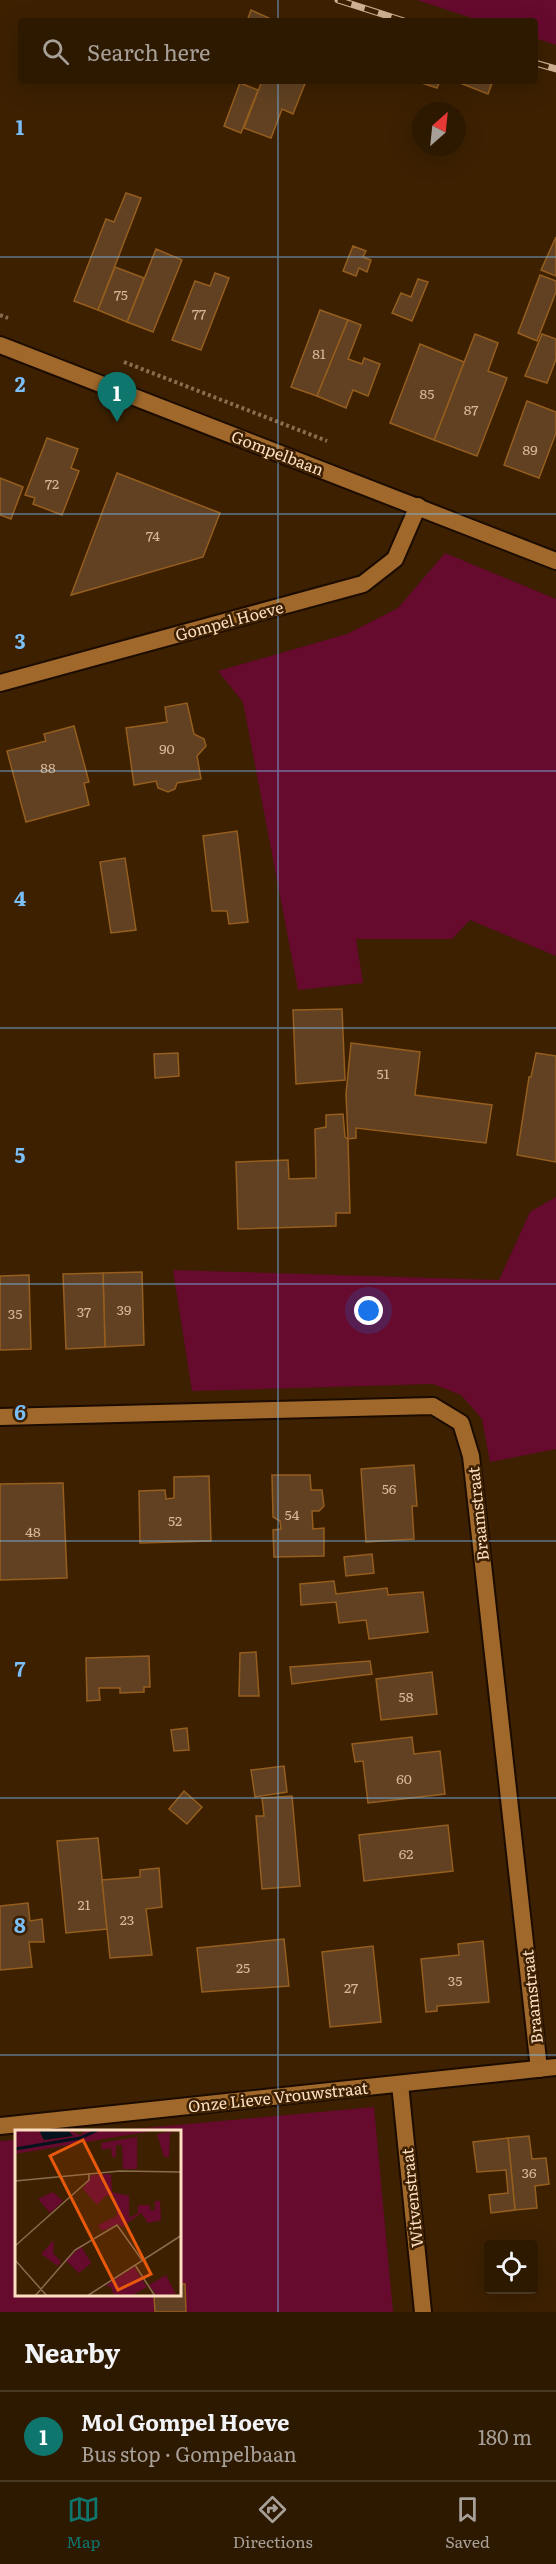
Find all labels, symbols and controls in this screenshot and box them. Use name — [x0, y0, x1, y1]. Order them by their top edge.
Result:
search box — [18, 18, 538, 84]
icon: search — [39, 35, 72, 68]
text: Search here — [87, 35, 210, 68]
north arrow — [412, 102, 466, 156]
text: 1 — [16, 111, 24, 141]
house number: 75 — [114, 284, 128, 304]
house number: 77 — [192, 303, 206, 323]
house number: 81 — [312, 343, 326, 363]
text: 2 — [15, 368, 26, 398]
pin: 1 — [98, 372, 136, 422]
house number: 85 — [420, 383, 434, 403]
house number: 87 — [464, 399, 478, 419]
street label: Gompelbaan — [228, 423, 328, 481]
house number: 89 — [522, 439, 538, 459]
house number: 72 — [45, 473, 59, 493]
house number: 74 — [146, 525, 160, 545]
street label: Gompel Hoeve — [172, 594, 286, 646]
text: 3 — [14, 625, 26, 655]
house number: 90 — [159, 738, 175, 758]
house number: 88 — [40, 757, 56, 777]
text: 4 — [14, 882, 26, 912]
house number: 51 — [377, 1063, 390, 1083]
text: 5 — [15, 1139, 26, 1169]
your location — [354, 1296, 383, 1325]
house number: 39 — [117, 1299, 131, 1319]
house number: 37 — [77, 1301, 91, 1321]
house number: 35 — [8, 1303, 22, 1323]
text: 6 — [14, 1396, 26, 1426]
street label: Braamstraat — [460, 1465, 494, 1562]
house number: 56 — [382, 1478, 397, 1498]
house number: 54 — [285, 1504, 300, 1524]
house number: 52 — [168, 1510, 182, 1530]
house number: 48 — [25, 1521, 41, 1541]
text: 7 — [15, 1653, 26, 1683]
house number: 58 — [399, 1686, 414, 1706]
house number: 60 — [396, 1768, 412, 1788]
house number: 62 — [399, 1843, 413, 1863]
house number: 21 — [78, 1894, 91, 1914]
text: 8 — [14, 1909, 26, 1939]
house number: 23 — [120, 1909, 134, 1929]
street label: Braamstraat — [514, 1948, 548, 2045]
house number: 25 — [236, 1957, 250, 1977]
house number: 35 — [448, 1970, 462, 1990]
house number: 27 — [344, 1977, 358, 1997]
street label: Onze Lieve Vrouwstraat — [187, 2075, 370, 2117]
inset map — [15, 2130, 182, 2297]
street label: Witvenstraat — [394, 2146, 428, 2249]
house number: 36 — [521, 2162, 537, 2182]
map controls — [484, 2240, 538, 2294]
button: locate — [484, 2240, 538, 2294]
text: Nearby — [24, 2332, 120, 2371]
text: Mol Gompel Hoeve — [81, 2405, 290, 2438]
text: 1 — [39, 2421, 48, 2451]
text: 180 m — [478, 2421, 532, 2451]
text: Bus stop · Gompelbaan — [81, 2438, 297, 2468]
tab: Map — [66, 2493, 100, 2553]
tab: Directions — [233, 2493, 313, 2553]
tab: Saved — [445, 2493, 490, 2553]

